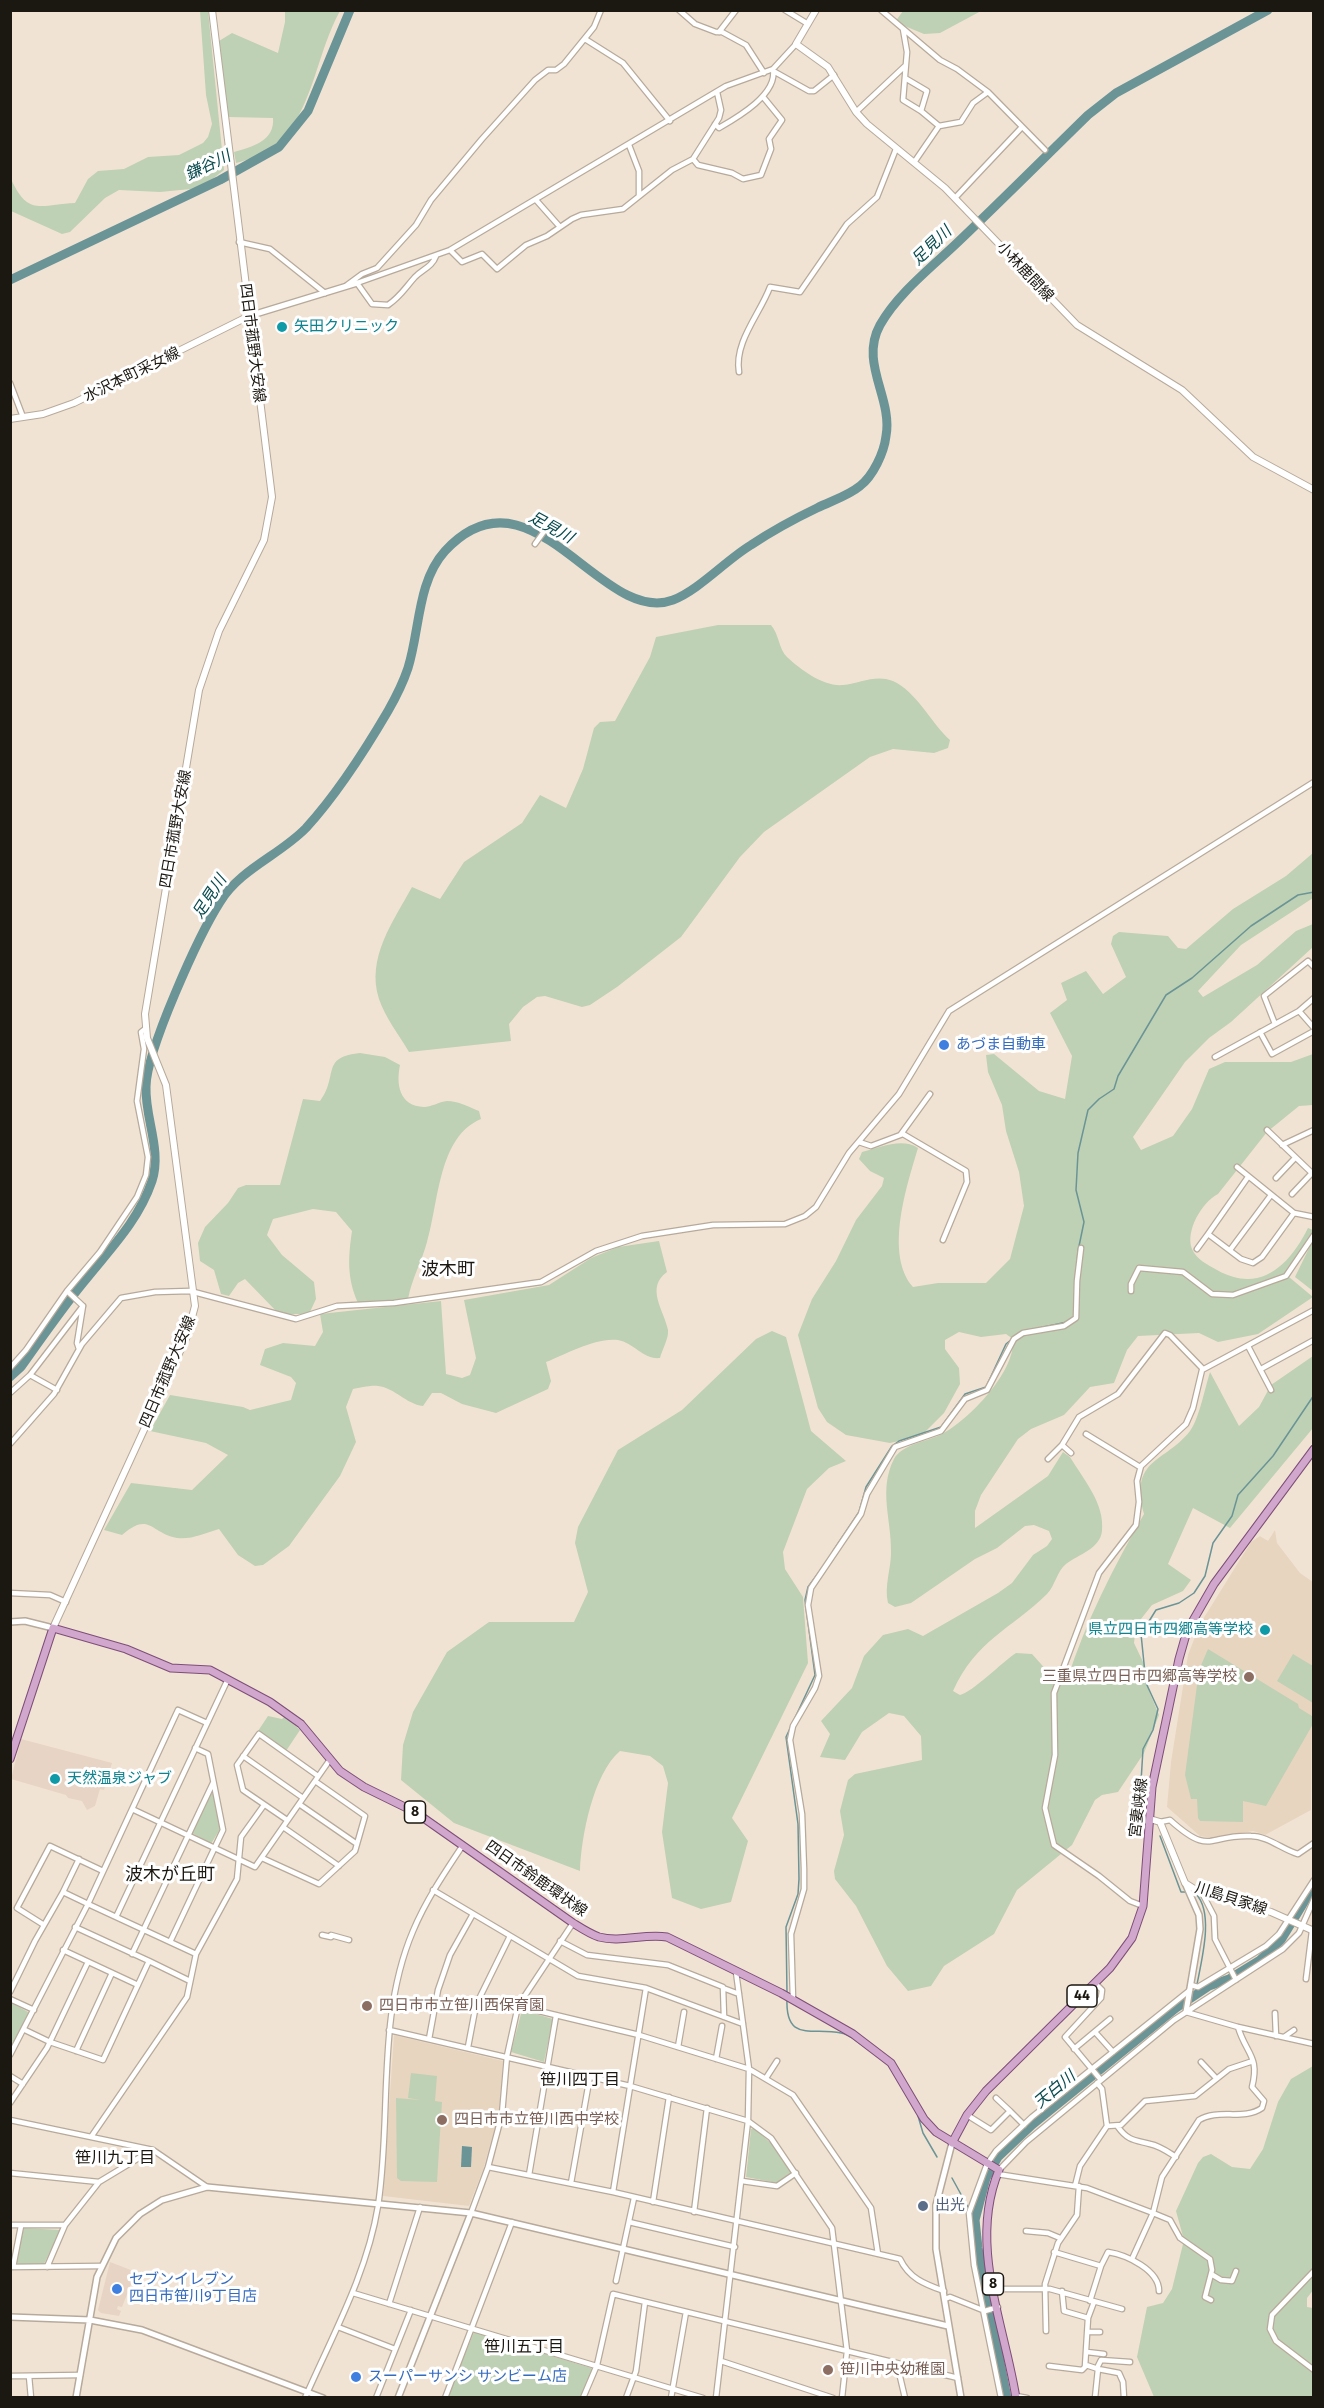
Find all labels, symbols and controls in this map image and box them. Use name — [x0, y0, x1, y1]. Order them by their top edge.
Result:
water label: 鎌谷川 — [182, 147, 234, 185]
water label: 足見川 — [908, 222, 956, 270]
street label: 小林鹿間線 — [993, 238, 1057, 306]
street label: 四日市菰野大安線 — [236, 282, 268, 404]
place label: 矢田クリニック — [294, 318, 399, 336]
marker: 矢田クリニック — [275, 320, 289, 334]
street label: 水沢本町采女線 — [81, 344, 183, 406]
water label: 足見川 — [525, 508, 577, 548]
street label: 四日市菰野大安線 — [157, 768, 195, 890]
water label: 足見川 — [189, 872, 231, 922]
place label: あづま自動車 — [956, 1036, 1046, 1054]
marker: あづま自動車 — [937, 1038, 951, 1052]
district label: 波木町 — [421, 1259, 475, 1281]
street label: 四日市菰野大安線 — [136, 1313, 200, 1431]
place label: 県立四日市四郷高等学校 — [1088, 1621, 1253, 1639]
marker: 県立四日市四郷高等学校 — [1258, 1623, 1272, 1637]
place label: 三重県立四日市四郷高等学校 — [1042, 1668, 1237, 1686]
marker: 三重県立四日市四郷高等学校 — [1242, 1670, 1256, 1684]
place label: 天然温泉ジャブ — [67, 1770, 172, 1788]
marker: 天然温泉ジャブ — [48, 1772, 62, 1786]
street label: 宮妻峡線 — [1126, 1777, 1152, 1839]
road number: 8 — [404, 1801, 426, 1823]
street label: 四日市鈴鹿環状線 — [482, 1837, 590, 1921]
district label: 波木が丘町 — [125, 1864, 215, 1886]
street label: 川島貝家線 — [1193, 1879, 1269, 1919]
road number: 44 — [1067, 1985, 1097, 2007]
place label: 四日市市立笹川西保育園 — [379, 1997, 544, 2015]
marker: 四日市市立笹川西保育園 — [360, 1999, 374, 2013]
water label: 天白川 — [1030, 2067, 1080, 2113]
district label: 笹川四丁目 — [540, 2071, 620, 2091]
place label: 四日市市立笹川西中学校 — [454, 2111, 619, 2129]
marker: 四日市市立笹川西中学校 — [435, 2113, 449, 2127]
district label: 笹川九丁目 — [75, 2149, 155, 2169]
place label: 出光 — [935, 2197, 965, 2215]
marker: 出光 — [916, 2199, 930, 2213]
place label: セブンイレブン 四日市笹川9丁目店 — [129, 2271, 257, 2306]
road number: 8 — [982, 2273, 1004, 2295]
marker: セブンイレブン 四日市笹川9丁目店 — [110, 2282, 124, 2296]
district label: 笹川五丁目 — [484, 2338, 564, 2358]
place label: 笹川中央幼稚園 — [840, 2361, 945, 2379]
marker: 笹川中央幼稚園 — [821, 2363, 835, 2377]
place label: スーパーサンシ サンビーム店 — [368, 2368, 567, 2386]
marker: スーパーサンシ サンビーム店 — [349, 2370, 363, 2384]

